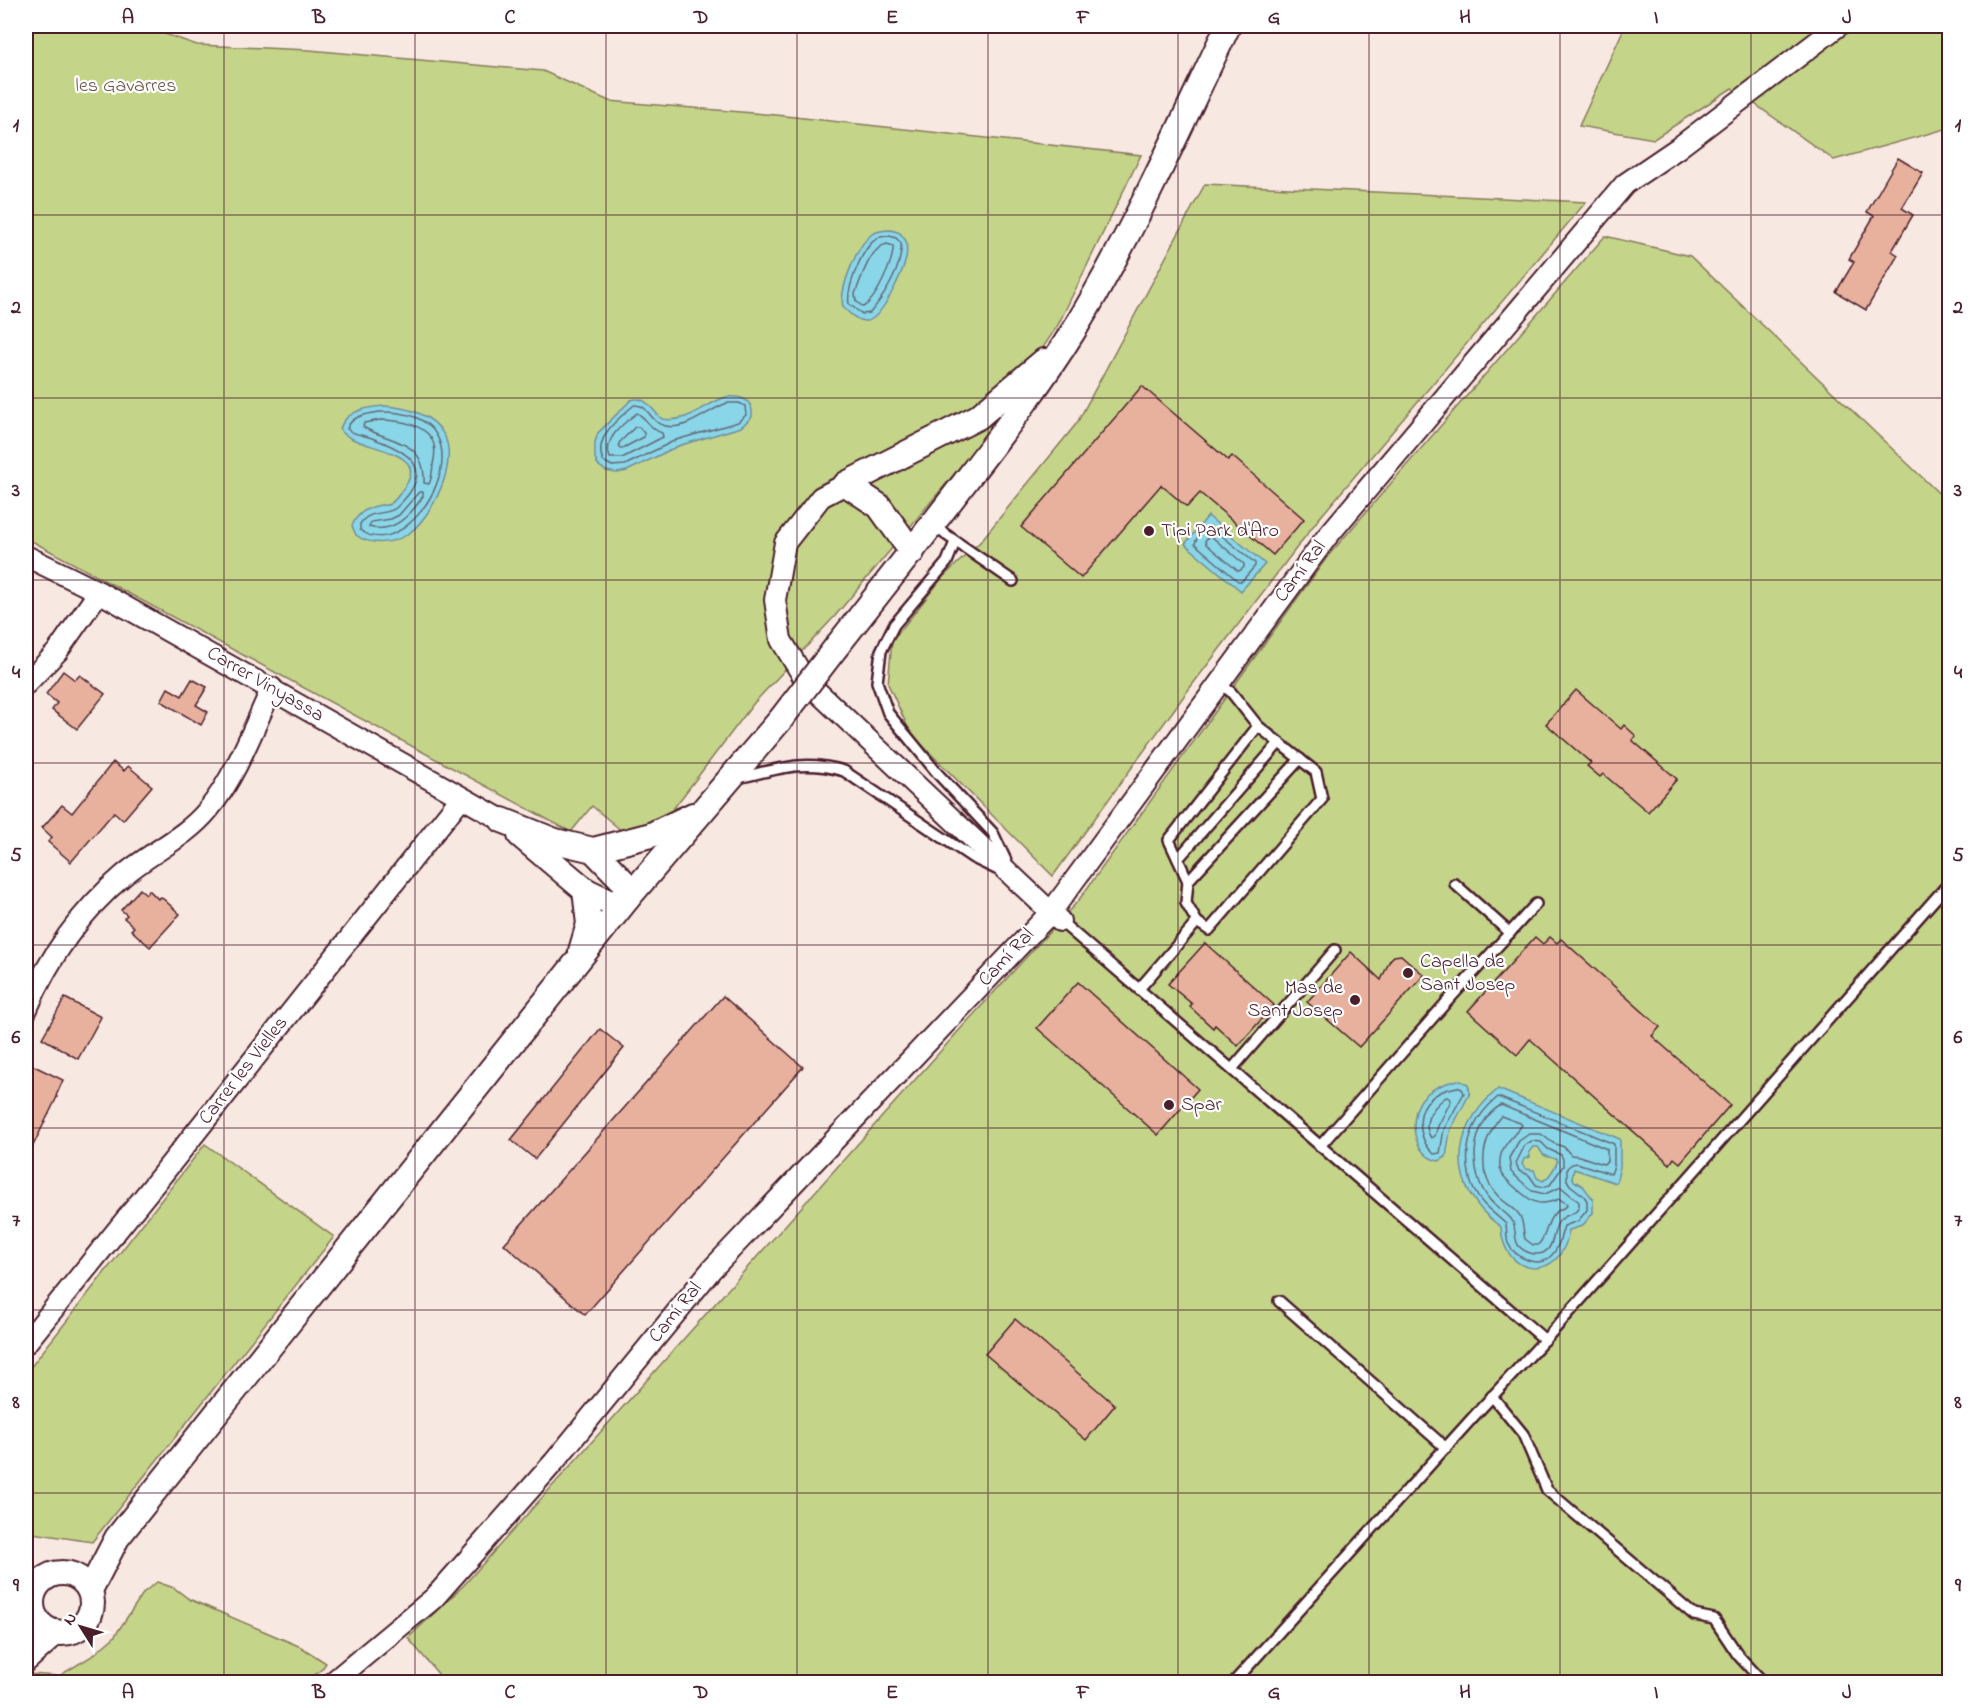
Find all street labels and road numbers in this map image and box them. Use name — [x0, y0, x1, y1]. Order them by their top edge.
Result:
street label: Camí Ral — [1268, 535, 1334, 609]
street label: Carrer Vinyassa — [201, 640, 329, 730]
street label: Camí Ral — [972, 922, 1042, 994]
street label: Carrer les Vielles — [192, 1011, 296, 1131]
street label: Camí Ral — [642, 1276, 710, 1350]

